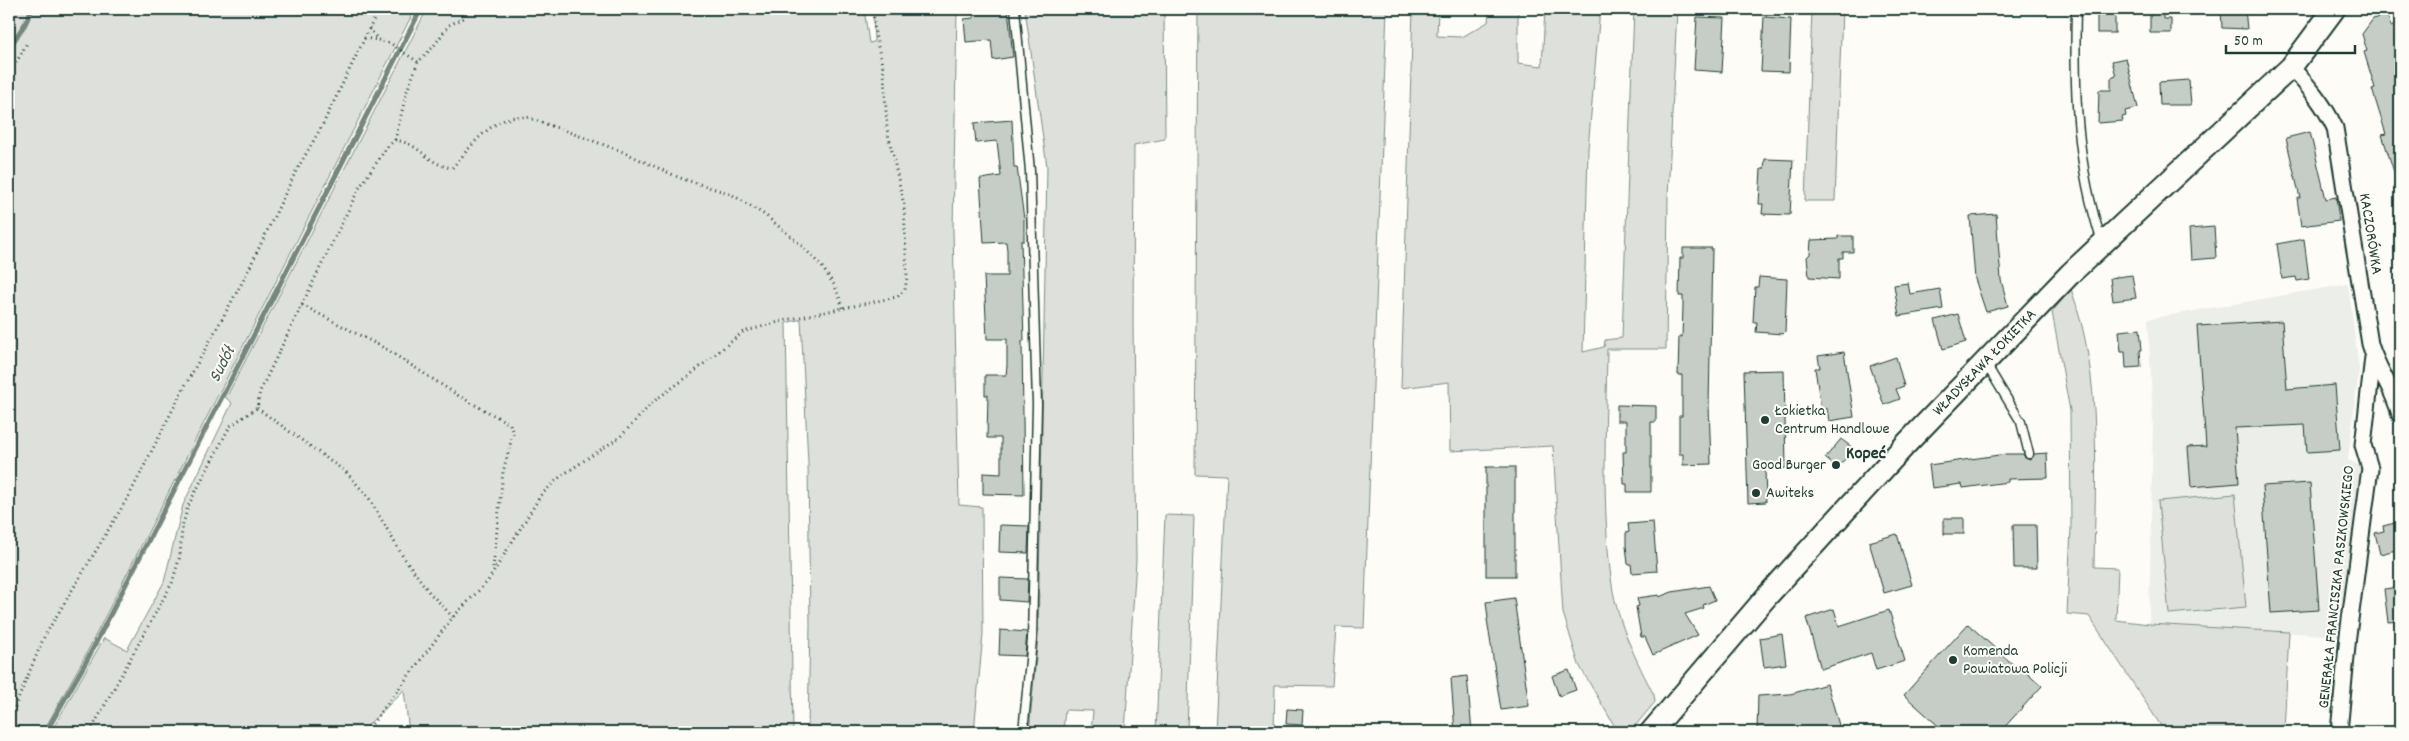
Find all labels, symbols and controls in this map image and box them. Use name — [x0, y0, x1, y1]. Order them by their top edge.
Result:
scale bar — [2226, 22, 2355, 54]
text: 50 m — [2234, 31, 2263, 53]
street label: KACZORÓWKA — [2352, 192, 2388, 277]
street label: WŁADYSŁAWA ŁOKIETKA — [1927, 304, 2042, 421]
water label: Sudół — [204, 341, 244, 387]
place label: Łokietka Centrum Handlowe — [1774, 400, 1890, 441]
marker: Łokietka Centrum Handlowe — [1759, 414, 1771, 426]
district label: Kopeć — [1846, 442, 1886, 467]
place label: Good Burger — [1752, 454, 1826, 477]
marker: Good Burger — [1830, 459, 1842, 471]
street label: GENERAŁA FRANCISZKA PASZKOWSKIEGO — [2313, 464, 2361, 710]
place label: Awiteks — [1766, 482, 1814, 505]
marker: Awiteks — [1750, 487, 1762, 499]
place label: Komenda Powiatowa Policji — [1963, 640, 2067, 681]
marker: Komenda Powiatowa Policji — [1947, 654, 1959, 666]

